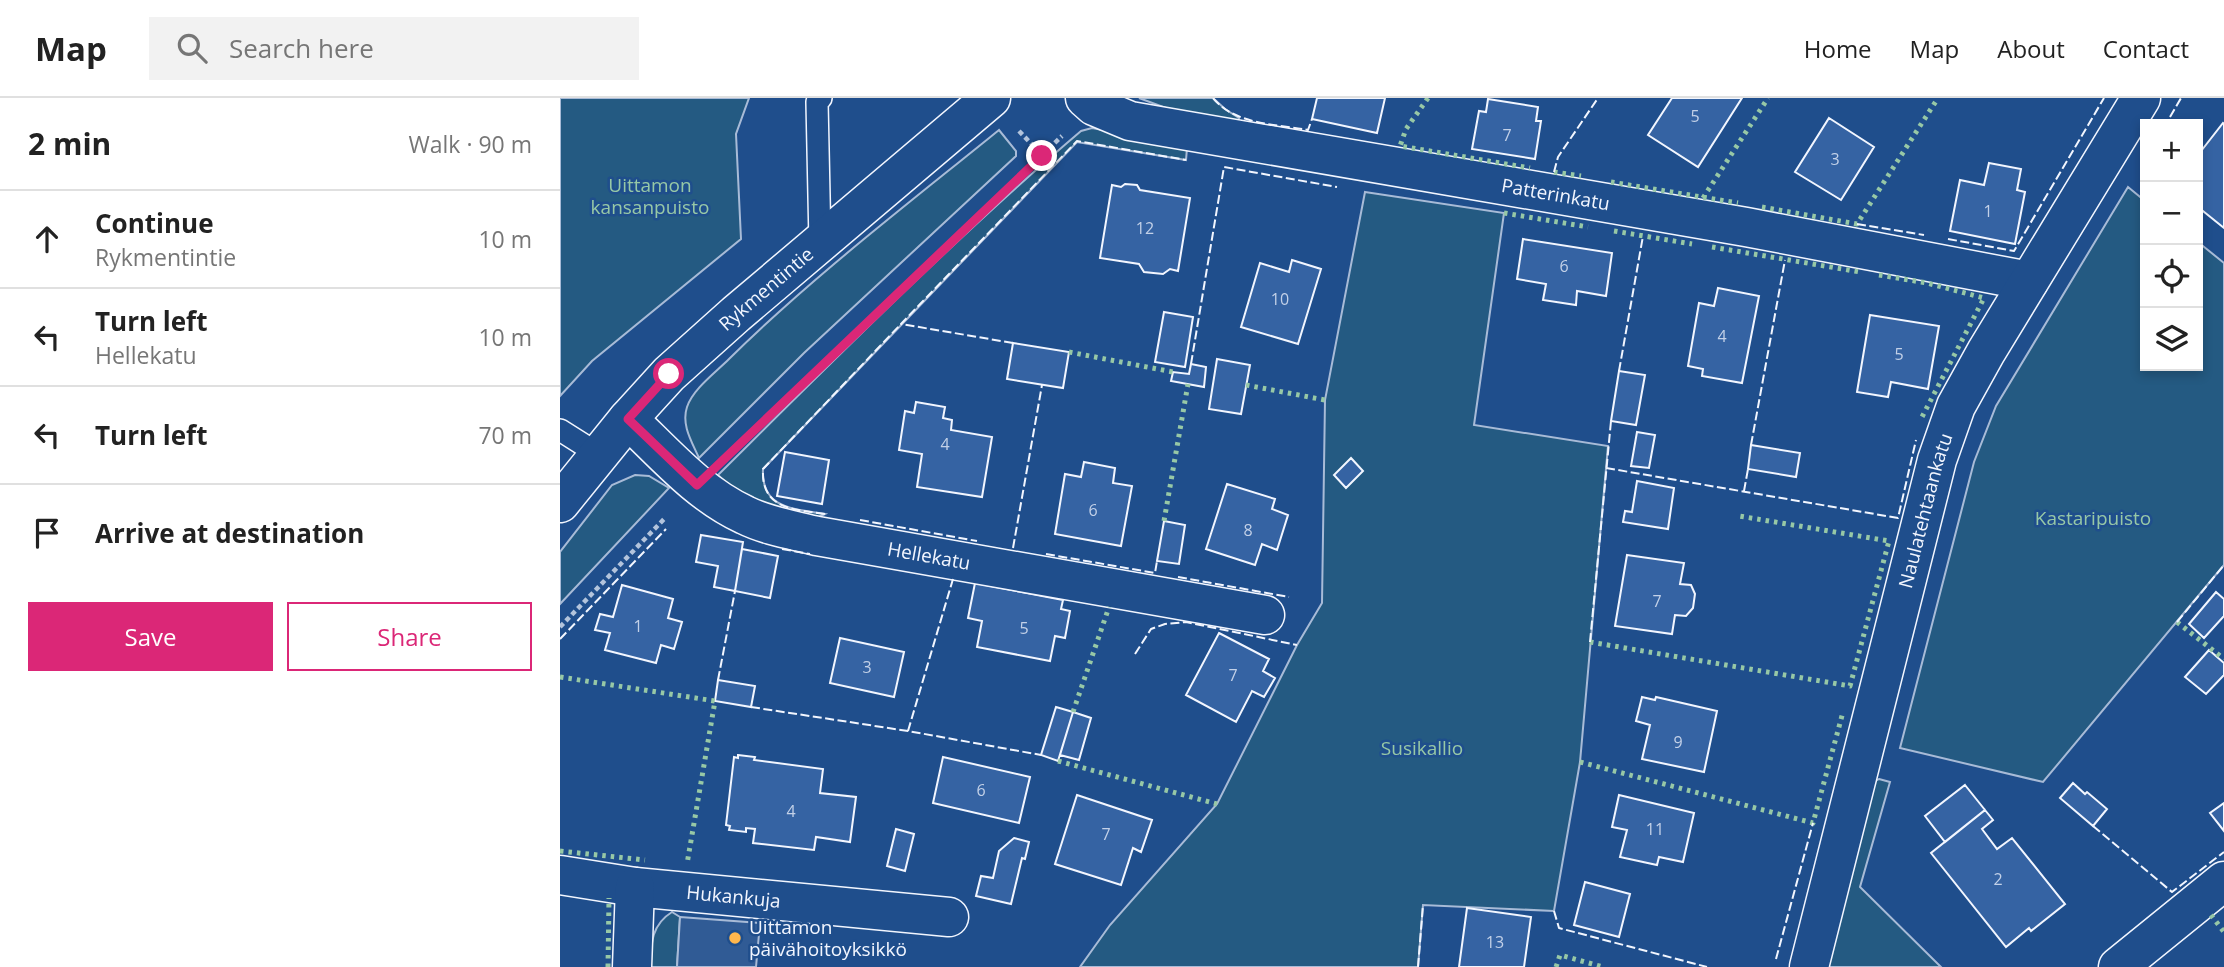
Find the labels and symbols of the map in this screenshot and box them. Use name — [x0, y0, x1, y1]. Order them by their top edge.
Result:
house number: 5 — [1690, 105, 1700, 127]
house number: 7 — [1502, 124, 1512, 146]
route end — [1026, 140, 1057, 171]
house number: 3 — [1830, 148, 1840, 170]
park label: Uittamon kansanpuisto — [591, 172, 709, 220]
street label: Patterinkatu — [1500, 172, 1612, 216]
house number: 1 — [1983, 200, 1993, 222]
house number: 12 — [1136, 217, 1154, 239]
street label: Rykmentintie — [713, 241, 819, 337]
house number: 6 — [1559, 255, 1569, 277]
house number: 10 — [1271, 288, 1289, 310]
house number: 4 — [1717, 325, 1727, 347]
house number: 5 — [1894, 343, 1904, 365]
route start — [653, 358, 684, 389]
street label: Naulatehtaankatu — [1892, 429, 1959, 591]
house number: 4 — [940, 433, 950, 455]
house number: 6 — [1088, 499, 1098, 521]
park label: Kastaripuisto — [2035, 505, 2151, 531]
house number: 8 — [1243, 519, 1253, 541]
street label: Hellekatu — [885, 536, 973, 576]
house number: 7 — [1652, 590, 1662, 612]
house number: 1 — [633, 615, 643, 637]
house number: 5 — [1019, 617, 1029, 639]
house number: 3 — [862, 656, 872, 678]
house number: 7 — [1228, 664, 1238, 686]
house number: 9 — [1673, 731, 1683, 753]
park label: Susikallio — [1381, 735, 1463, 761]
house number: 6 — [976, 779, 986, 801]
house number: 4 — [786, 800, 796, 822]
house number: 11 — [1646, 818, 1664, 840]
house number: 7 — [1101, 823, 1111, 845]
house number: 2 — [1993, 868, 2003, 890]
street label: Hukankuja — [685, 879, 782, 914]
place label: Uittamon päivähoitoyksikkö — [749, 914, 907, 962]
marker: Uittamon päivähoitoyksikkö — [727, 930, 743, 946]
house number: 13 — [1486, 931, 1504, 953]

